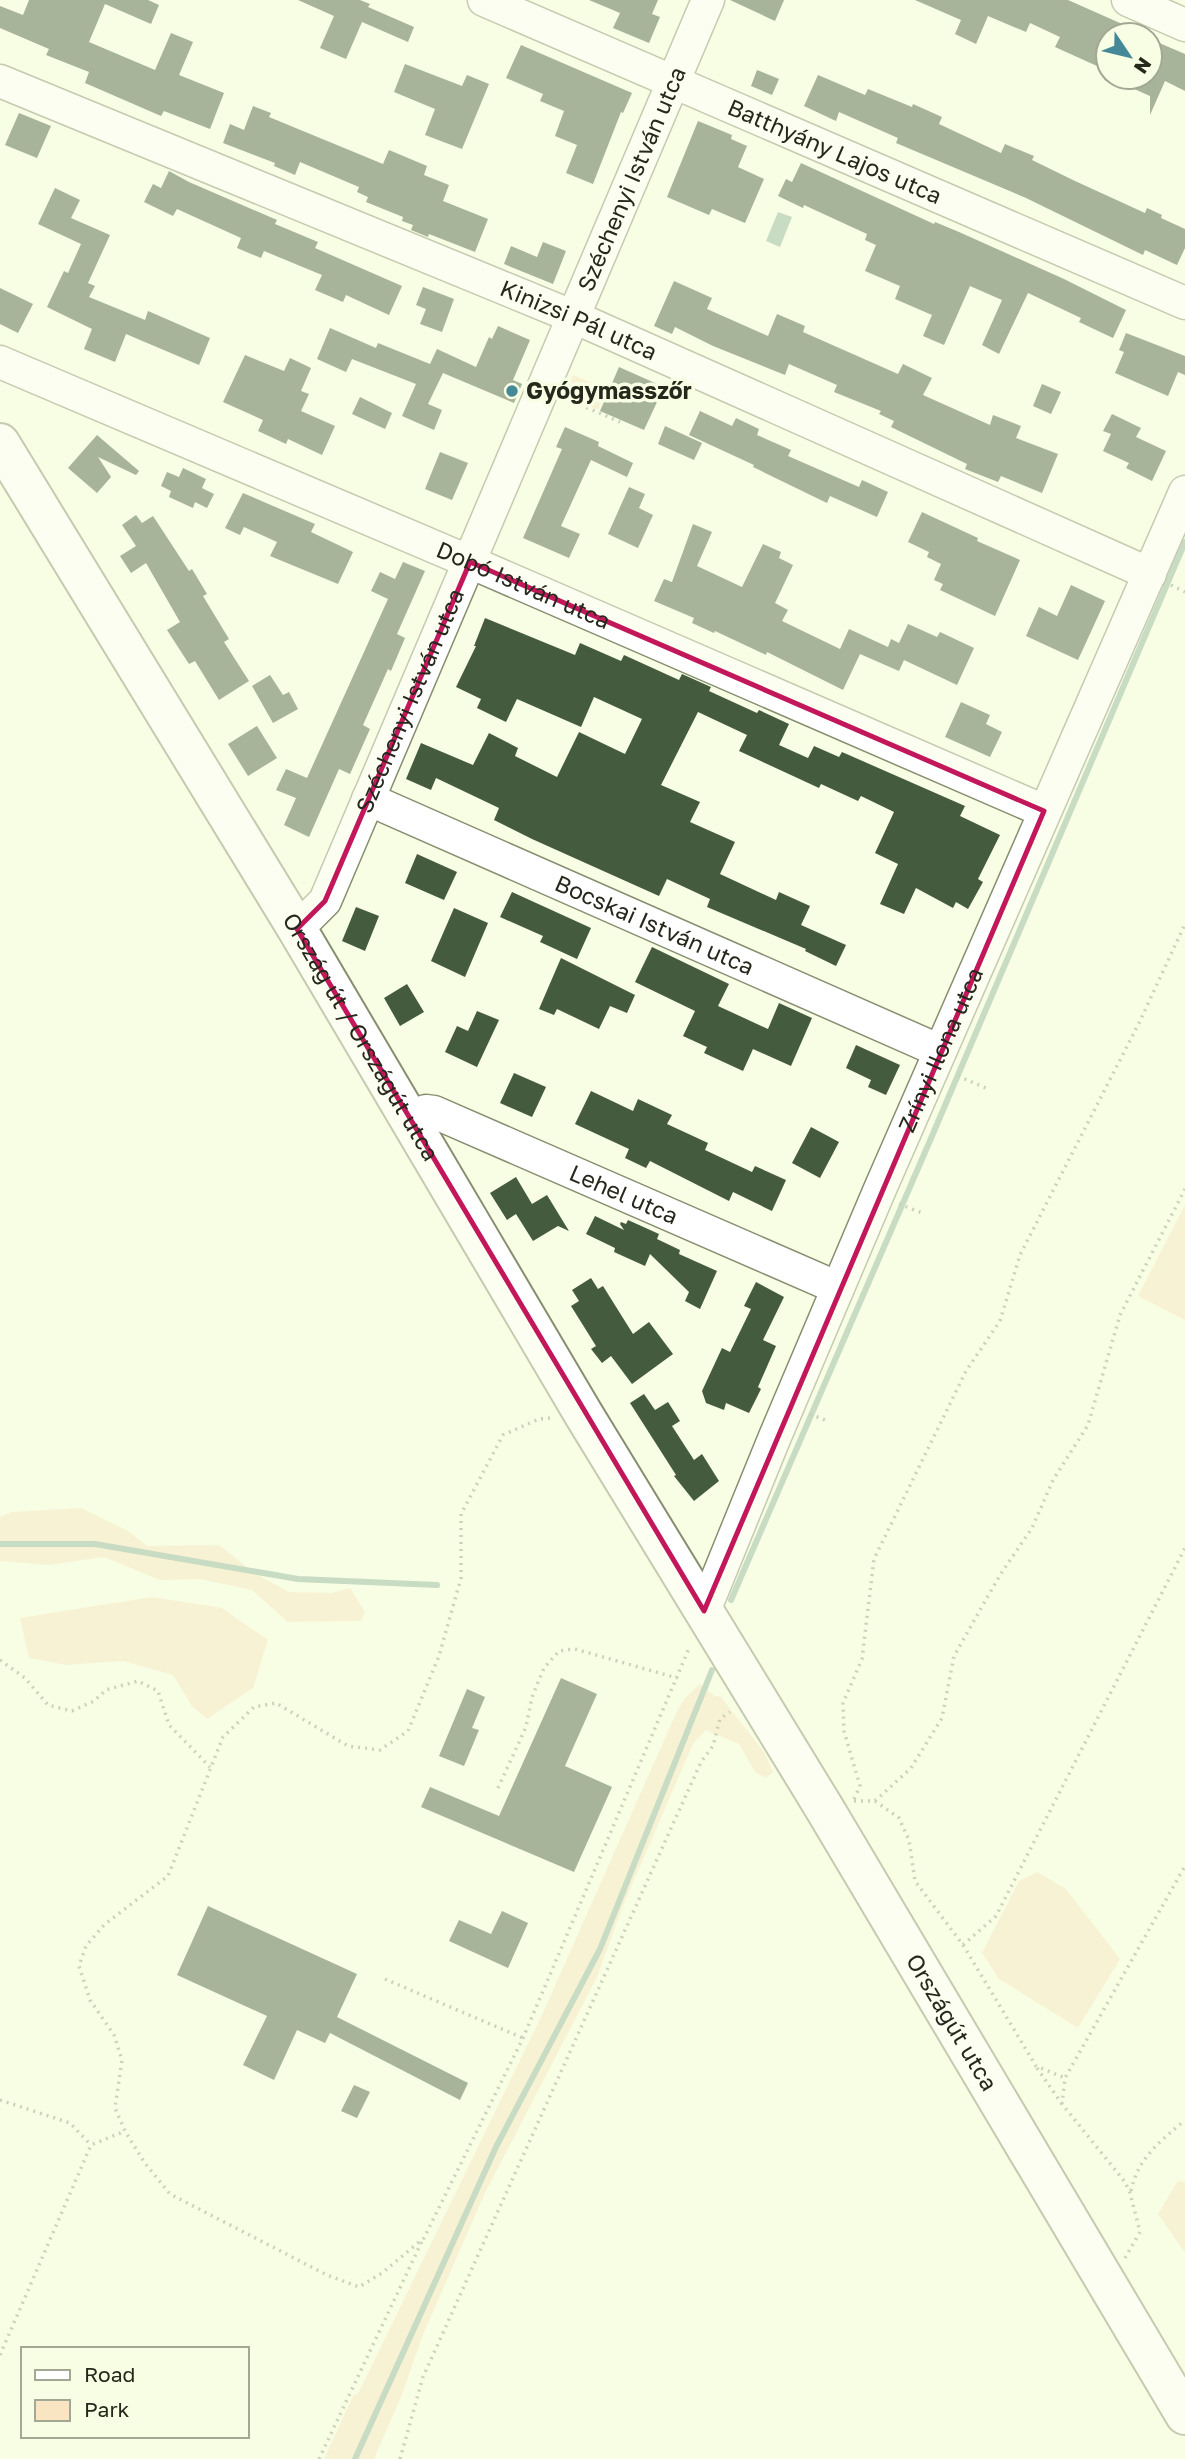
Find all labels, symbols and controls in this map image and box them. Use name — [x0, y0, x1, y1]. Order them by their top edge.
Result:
north arrow — [1094, 21, 1164, 91]
text: N — [1130, 54, 1157, 79]
street label: Széchenyi István utca — [571, 62, 691, 295]
street label: Batthyány Lajos utca — [724, 92, 946, 209]
street label: Kinizsi Pál utca — [496, 273, 662, 365]
place label: Gyógymasszőr — [526, 376, 692, 404]
marker: Gyógymasszőr — [504, 383, 520, 399]
street label: Dobó István utca — [433, 534, 615, 634]
street label: Széchenyi István utca — [349, 584, 469, 817]
street label: Bocskai István utca — [551, 868, 759, 980]
street label: Ország út / Országút utca — [277, 907, 446, 1166]
street label: Zrínyi Ilona utca — [892, 963, 988, 1136]
street label: Lehel utca — [566, 1158, 683, 1230]
street label: Országút utca — [901, 1948, 1004, 2096]
legend — [21, 2347, 248, 2438]
text: Road — [84, 2361, 135, 2387]
text: Park — [84, 2396, 130, 2422]

